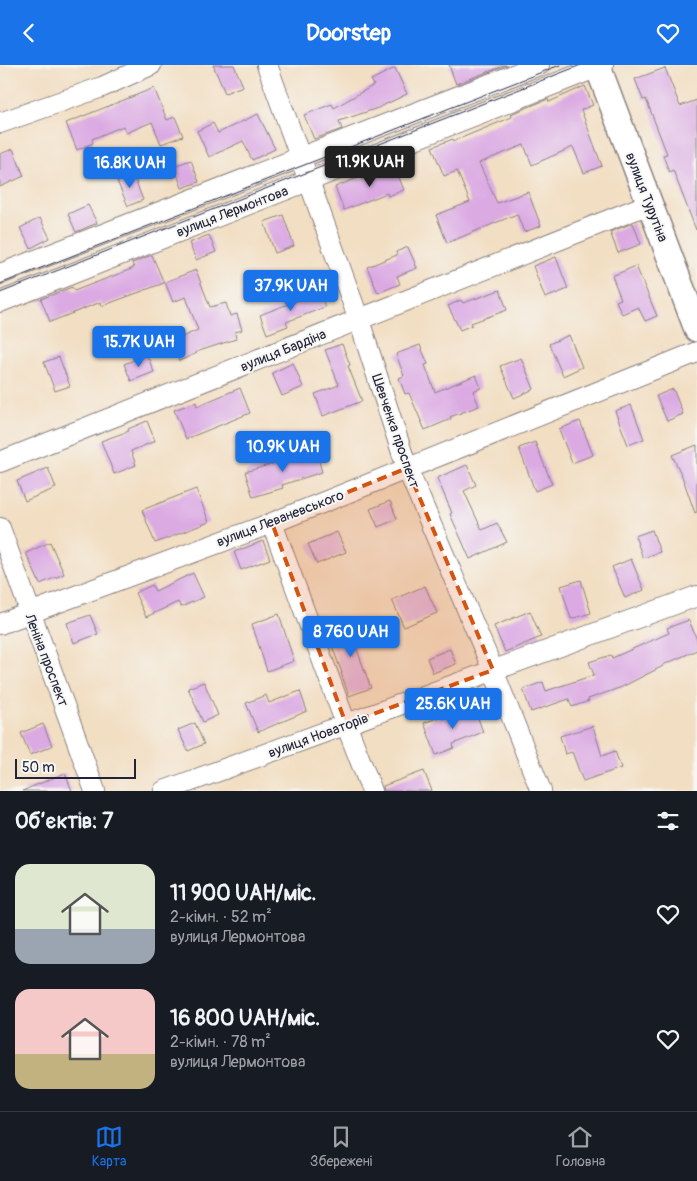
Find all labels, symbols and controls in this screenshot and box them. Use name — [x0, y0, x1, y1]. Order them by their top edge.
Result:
icon: back — [15, 19, 43, 47]
text: Doorstep — [306, 19, 391, 47]
icon: heart — [654, 19, 682, 47]
pin: 11.9K UAH — [313, 145, 427, 188]
pin: 16.8K UAH — [73, 147, 187, 189]
street label: вулиця Турутіна — [622, 150, 671, 244]
text: 11.9K UAH — [336, 152, 404, 172]
text: 16.8K UAH — [94, 153, 166, 173]
street label: вулиця Лермонтова — [174, 182, 291, 241]
pin: 37.9K UAH — [234, 269, 348, 312]
text: 37.9K UAH — [254, 276, 328, 296]
pin: 15.7K UAH — [82, 325, 196, 368]
street label: вулиця Бардіна — [238, 326, 328, 375]
text: 15.7K UAH — [103, 332, 175, 352]
street label: Шевченка проспект — [368, 372, 423, 490]
pin: 10.9K UAH — [226, 431, 340, 473]
text: 10.9K UAH — [246, 437, 320, 457]
street label: вулиця Леваневського — [214, 486, 347, 551]
street label: Леніна проспект — [21, 610, 72, 709]
pin: 8 760 UAH — [294, 615, 408, 658]
text: 8 760 UAH — [314, 622, 388, 642]
pin: 25.6K UAH — [396, 687, 510, 730]
text: 25.6K UAH — [416, 694, 490, 714]
street label: вулиця Новаторів — [266, 709, 371, 761]
scale bar — [15, 756, 136, 779]
text: 50 m — [22, 759, 55, 776]
icon: filters — [654, 807, 682, 835]
text: Об’єктів: 7 — [15, 808, 113, 835]
text: 11 900 UAH/міс. — [170, 880, 316, 907]
icon: home — [55, 884, 115, 944]
icon: heart — [654, 900, 682, 928]
text: 2-кімн. · 52 m² — [170, 907, 272, 927]
text: вулиця Лермонтова — [170, 927, 305, 947]
text: 16 800 UAH/міс. — [170, 1005, 320, 1032]
icon: home — [55, 1009, 115, 1069]
icon: heart — [654, 1025, 682, 1053]
text: 2-кімн. · 78 m² — [170, 1032, 271, 1052]
text: вулиця Лермонтова — [170, 1052, 305, 1072]
tab: Карта — [92, 1123, 126, 1170]
tab: Збережені — [310, 1123, 372, 1170]
tab: Головна — [556, 1123, 605, 1170]

